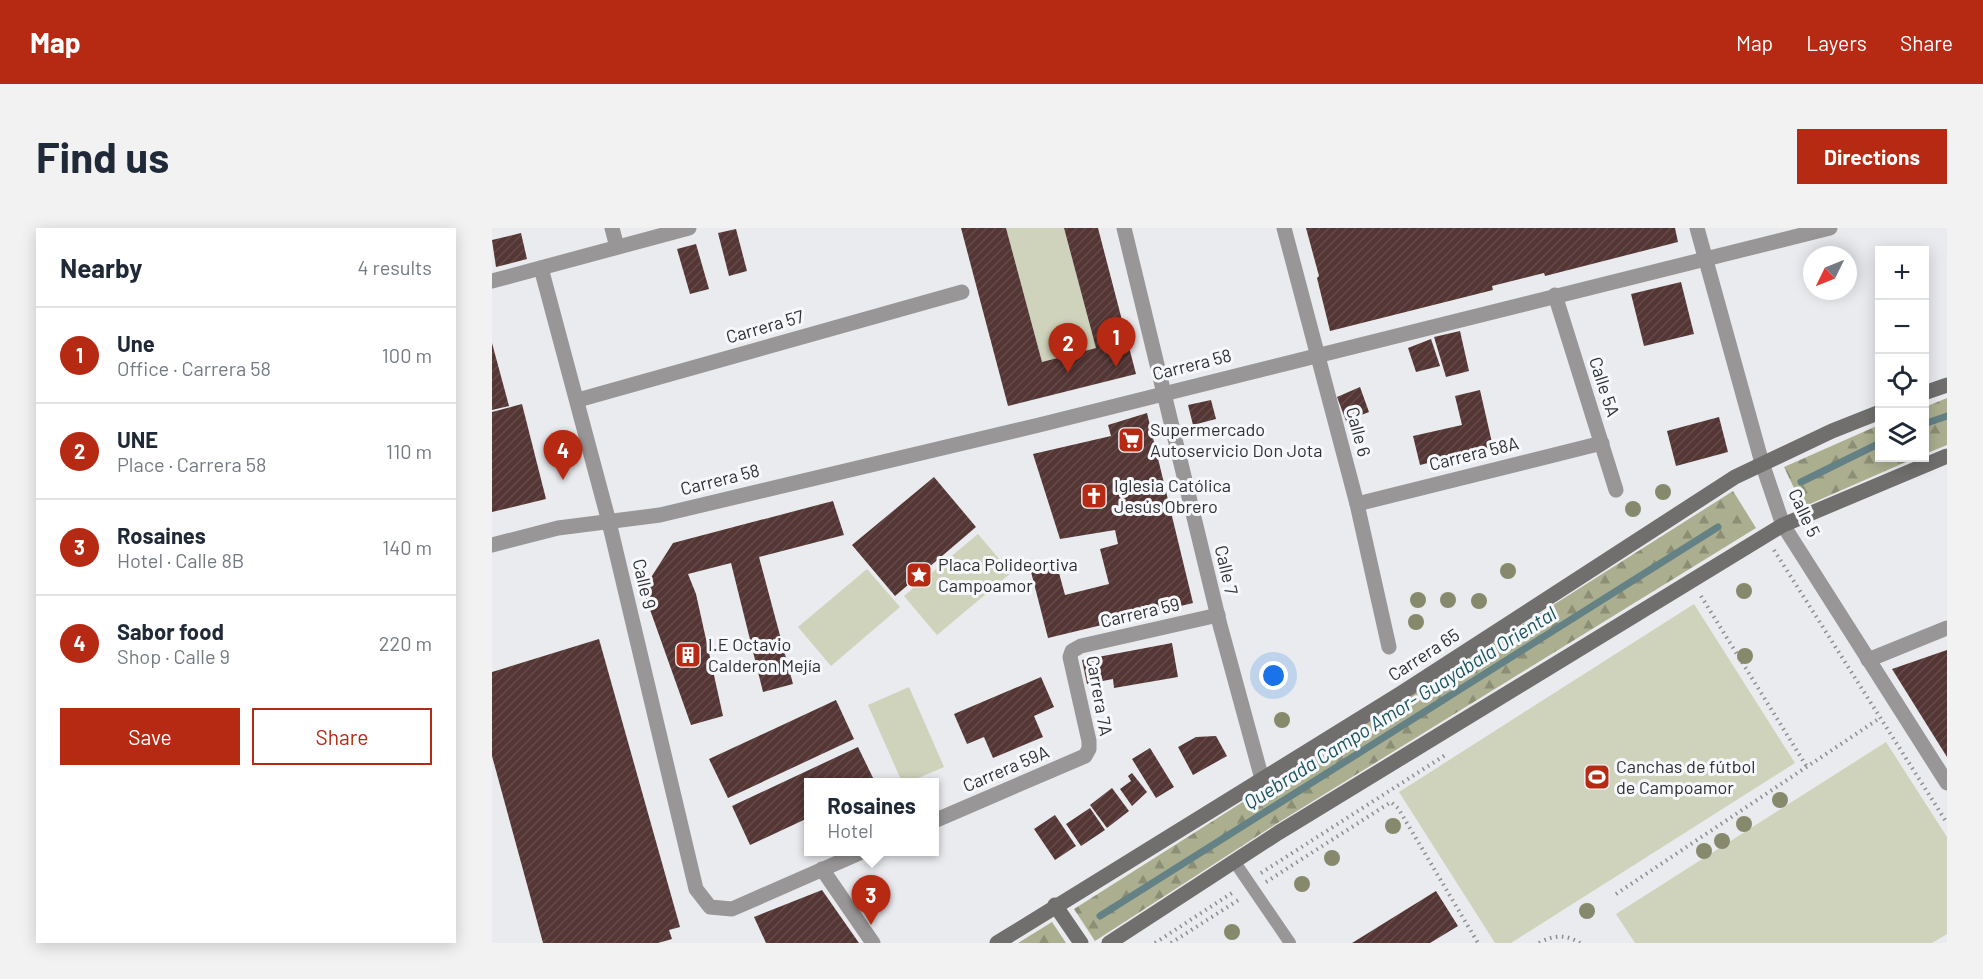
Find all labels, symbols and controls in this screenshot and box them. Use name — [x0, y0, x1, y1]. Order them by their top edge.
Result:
text: Map — [30, 25, 81, 59]
text: Map — [1736, 30, 1773, 55]
text: Layers — [1806, 30, 1867, 55]
text: Share — [1900, 30, 1953, 55]
button: Directions — [1797, 129, 1947, 184]
text: Find us — [36, 131, 169, 181]
north arrow — [1803, 246, 1857, 300]
map controls — [1875, 246, 1929, 462]
button: + — [1875, 246, 1929, 300]
text: Nearby — [60, 252, 142, 283]
text: 4 results — [357, 255, 432, 279]
button: − — [1875, 300, 1929, 354]
street label: Carrera 57 — [723, 304, 807, 348]
pin: 1 — [1096, 318, 1136, 367]
pin: 2 — [1048, 324, 1088, 373]
text: Une — [117, 330, 155, 356]
text: 1 — [76, 343, 83, 367]
text: 100 m — [382, 343, 432, 367]
street label: Carrera 58 — [1150, 344, 1234, 384]
street label: Calle 5A — [1585, 354, 1625, 419]
button: locate — [1875, 354, 1929, 408]
text: Office · Carrera 58 — [117, 356, 271, 380]
street label: Calle 6 — [1342, 404, 1376, 459]
button: layers — [1875, 408, 1929, 462]
place label: Supermercado Autoservicio Don Jota — [1150, 418, 1323, 461]
supermarket icon: Supermercado Autoservicio Don Jota — [1116, 425, 1146, 455]
text: UNE — [117, 426, 158, 452]
pin: 4 — [544, 430, 582, 480]
street label: Carrera 58A — [1427, 431, 1521, 475]
text: 2 — [74, 439, 85, 463]
text: 110 m — [386, 439, 432, 463]
text: Place · Carrera 58 — [117, 452, 266, 476]
street label: Carrera 58 — [678, 459, 762, 499]
place label: Iglesia Católica Jesús Obrero — [1114, 474, 1231, 517]
church icon: Iglesia Católica Jesús Obrero — [1079, 481, 1109, 511]
street label: Calle 5 — [1784, 485, 1826, 540]
text: Rosaines — [117, 522, 206, 548]
text: 3 — [74, 535, 85, 559]
text: 140 m — [382, 535, 432, 559]
street label: Calle 7 — [1211, 543, 1243, 597]
text: Hotel · Calle 8B — [117, 548, 244, 572]
place label: Placa Polideortiva Campoamor — [938, 553, 1078, 596]
street label: Calle 9 — [629, 557, 661, 611]
place icon: Placa Polideortiva Campoamor — [904, 560, 934, 590]
street label: Carrera 59 — [1098, 592, 1181, 632]
water label: Quebrada Campo Amor- Guayabala Oriental — [1239, 600, 1561, 814]
text: Sabor food — [117, 618, 224, 644]
street label: Carrera 65 — [1384, 623, 1463, 685]
text: 4 — [73, 631, 86, 655]
text: 220 m — [379, 631, 432, 655]
place label: I.E Octavio Calderon Mejía — [708, 633, 821, 676]
building icon: I.E Octavio Calderon Mejía — [673, 640, 703, 670]
text: Shop · Calle 9 — [117, 644, 230, 668]
street label: Carrera 7A — [1082, 654, 1118, 738]
your location — [1259, 661, 1288, 690]
button: Save — [60, 708, 240, 765]
button: Share — [252, 708, 432, 765]
street label: Carrera 59A — [959, 740, 1052, 796]
place label: Canchas de fútbol de Campoamor — [1616, 755, 1755, 798]
sports icon: Canchas de fútbol de Campoamor — [1582, 762, 1612, 792]
popup — [804, 778, 939, 856]
text: Rosaines — [827, 792, 916, 818]
text: Hotel — [827, 818, 873, 842]
pin: 3 — [852, 876, 890, 925]

